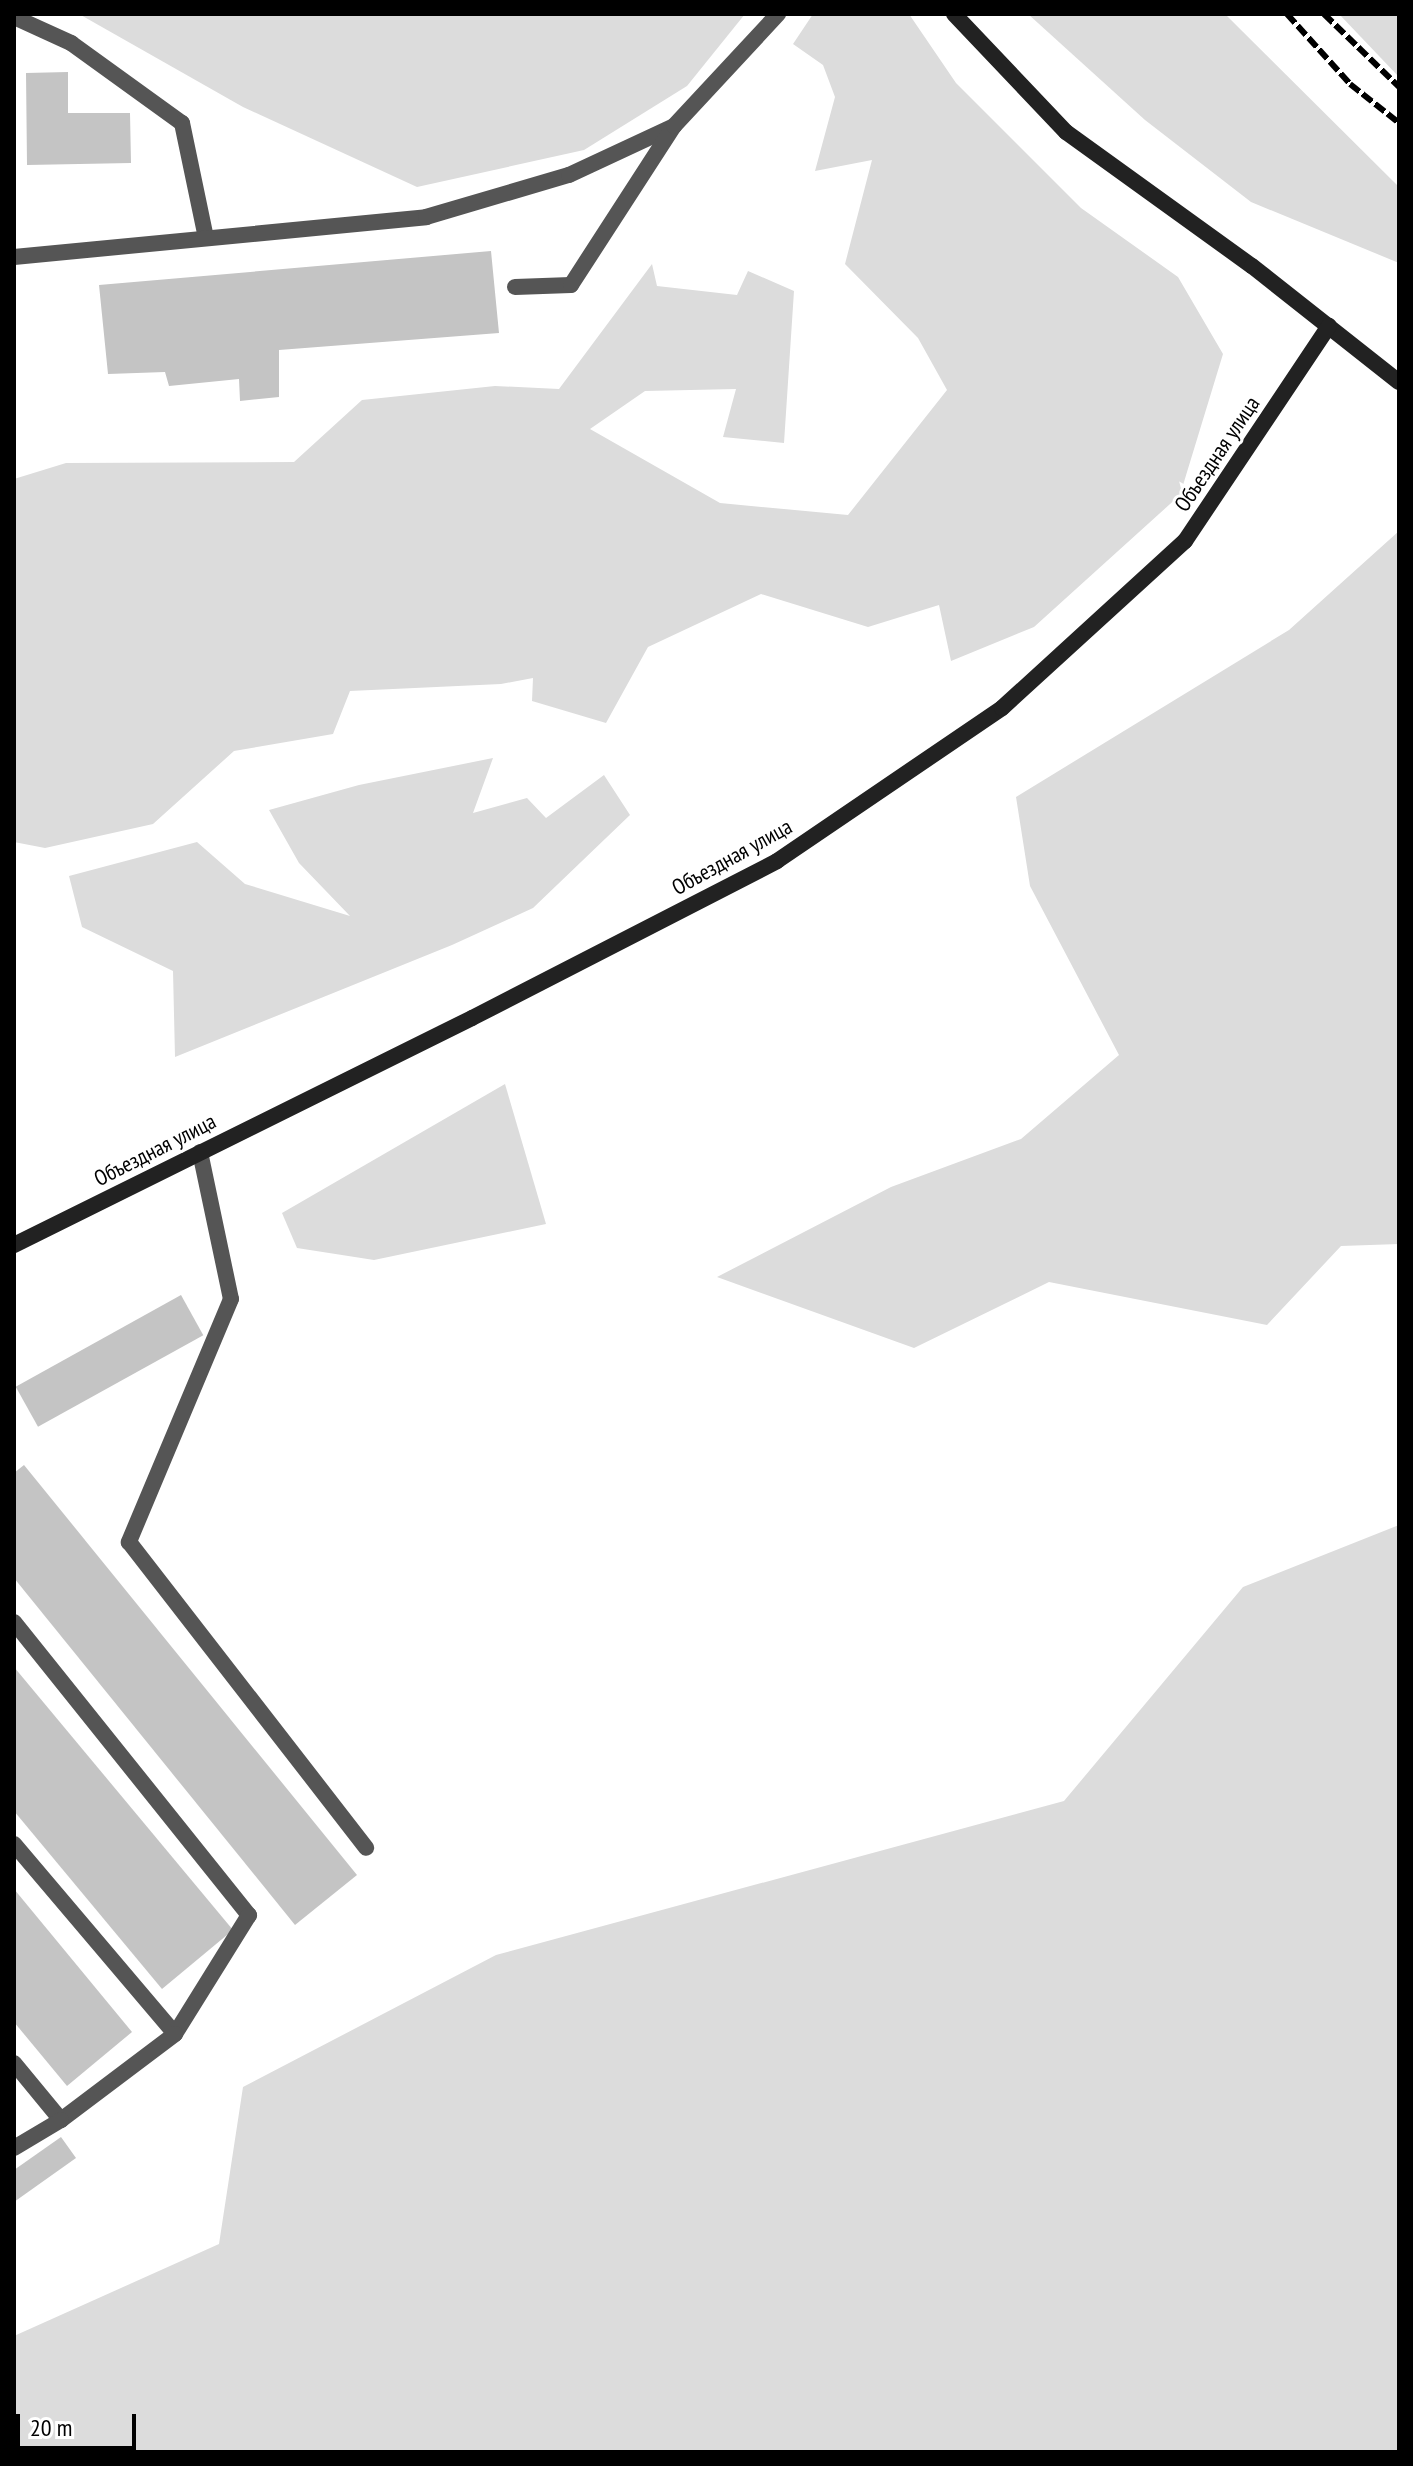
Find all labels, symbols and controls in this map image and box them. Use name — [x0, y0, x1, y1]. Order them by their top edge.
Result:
street label: Объездная улица — [1169, 391, 1265, 517]
street label: Объездная улица — [667, 813, 797, 901]
street label: Объездная улица — [90, 1108, 220, 1192]
scale bar — [20, 2398, 140, 2448]
text: 20 m — [30, 2412, 72, 2443]

